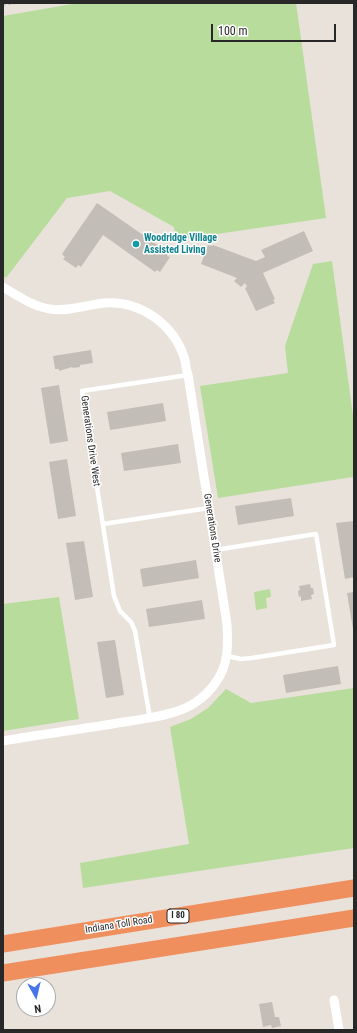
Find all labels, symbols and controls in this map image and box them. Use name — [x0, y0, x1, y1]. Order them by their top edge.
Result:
scale bar — [213, 16, 338, 42]
text: 100 m — [218, 24, 248, 38]
place label: Woodridge Village Assisted Living — [144, 232, 217, 256]
marker: Woodridge Village Assisted Living — [131, 239, 141, 249]
street label: Generations Drive West — [78, 395, 102, 487]
street label: Generations Drive — [201, 493, 223, 563]
road number: I 80 — [167, 909, 189, 923]
street label: Indiana Toll Road — [84, 914, 154, 936]
north arrow — [16, 977, 56, 1017]
text: N — [33, 1001, 42, 1015]

